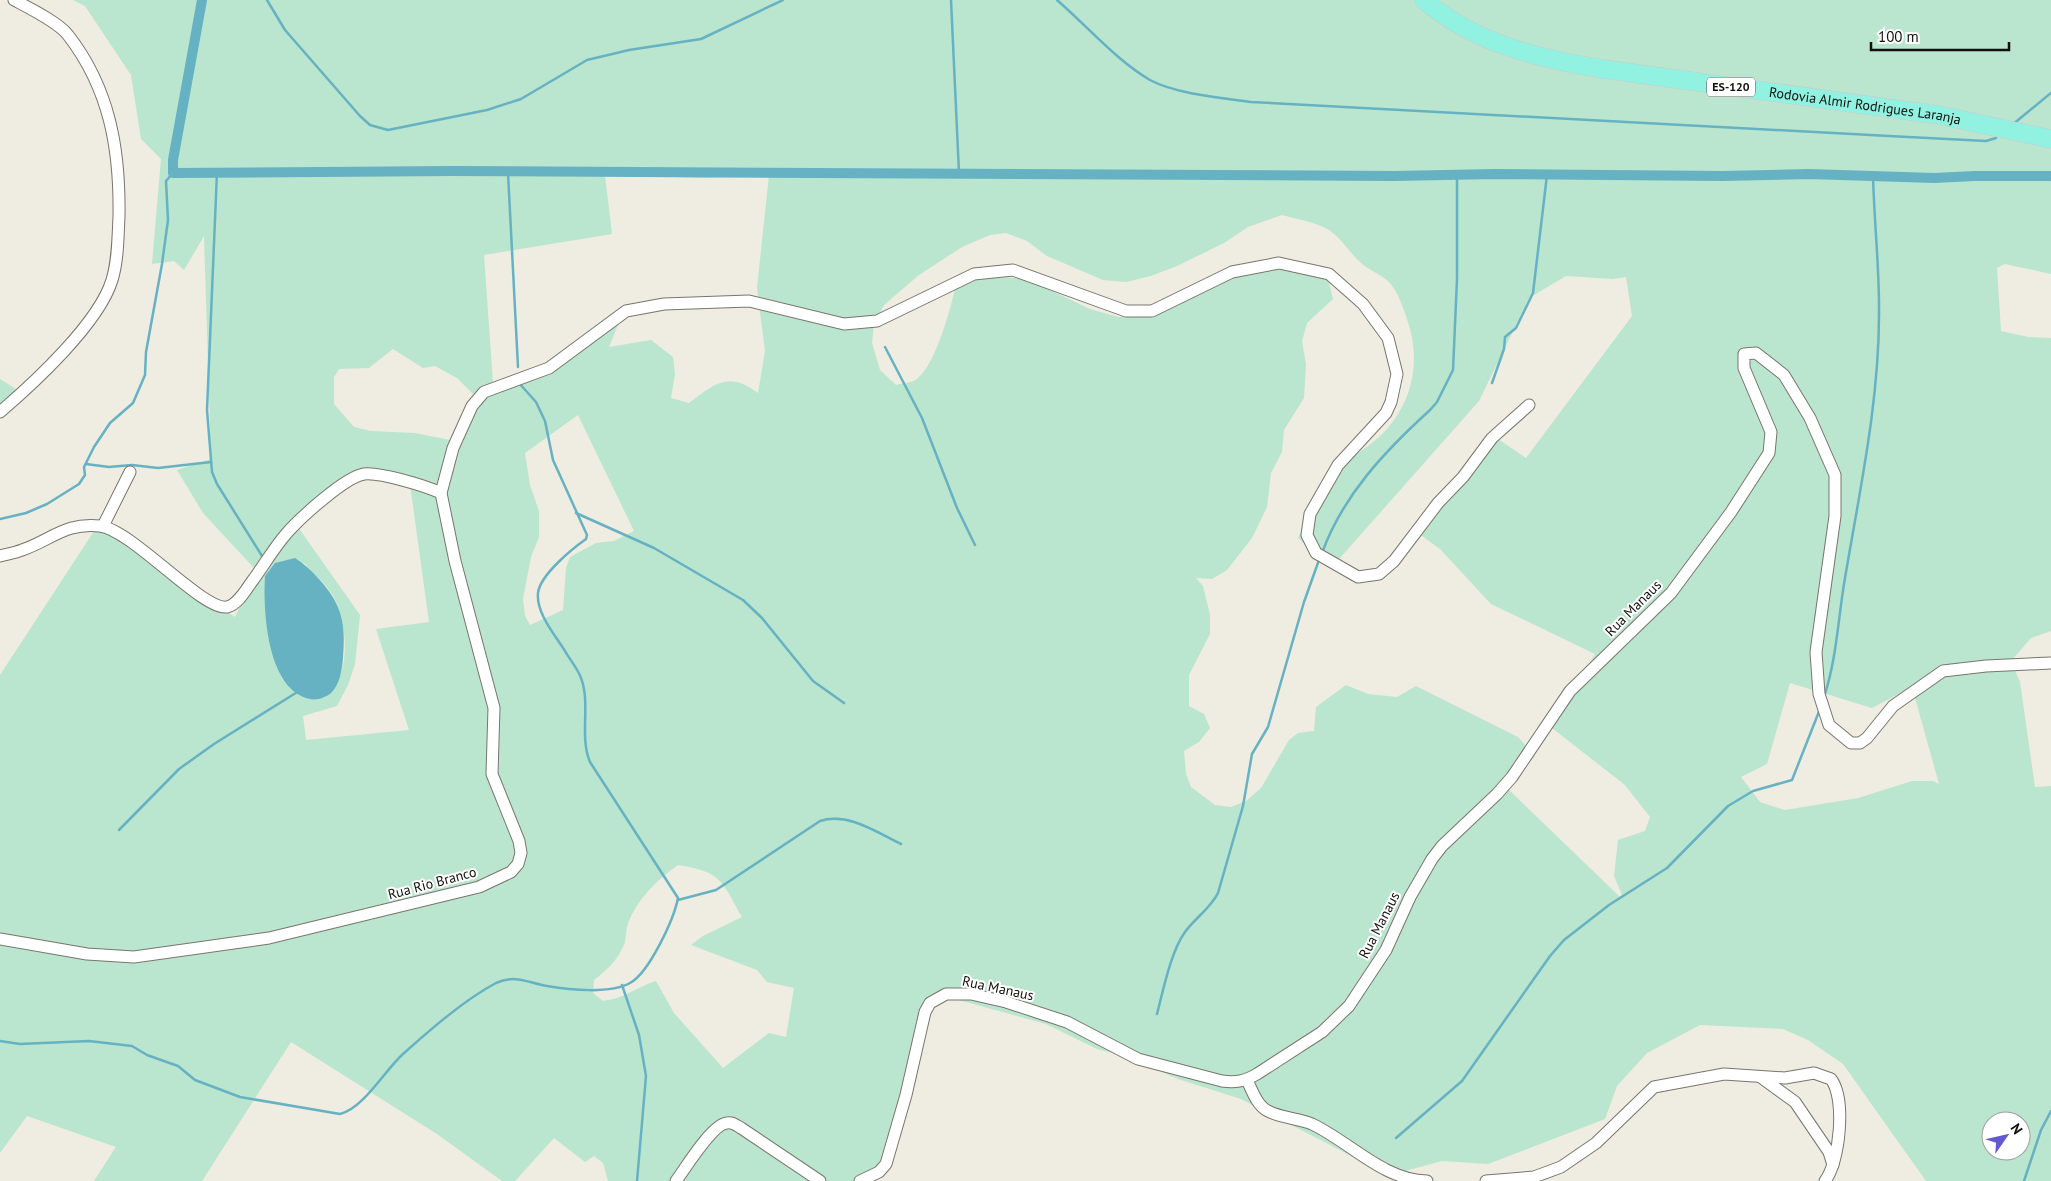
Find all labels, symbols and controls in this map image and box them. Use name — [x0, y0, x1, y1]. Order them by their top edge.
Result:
scale bar — [1871, 20, 2008, 52]
text: 100 m — [1878, 27, 1919, 46]
road number: ES-120 — [1707, 77, 1755, 96]
street label: Rodovia Almir Rodrigues Laranja — [1768, 83, 1963, 129]
street label: Rua Manaus — [1601, 576, 1665, 640]
street label: Rua Rio Branco — [386, 863, 478, 903]
street label: Rua Manaus — [1355, 889, 1404, 961]
street label: Rua Manaus — [961, 972, 1035, 1004]
north arrow — [1981, 1111, 2031, 1161]
text: N — [2007, 1120, 2027, 1138]

